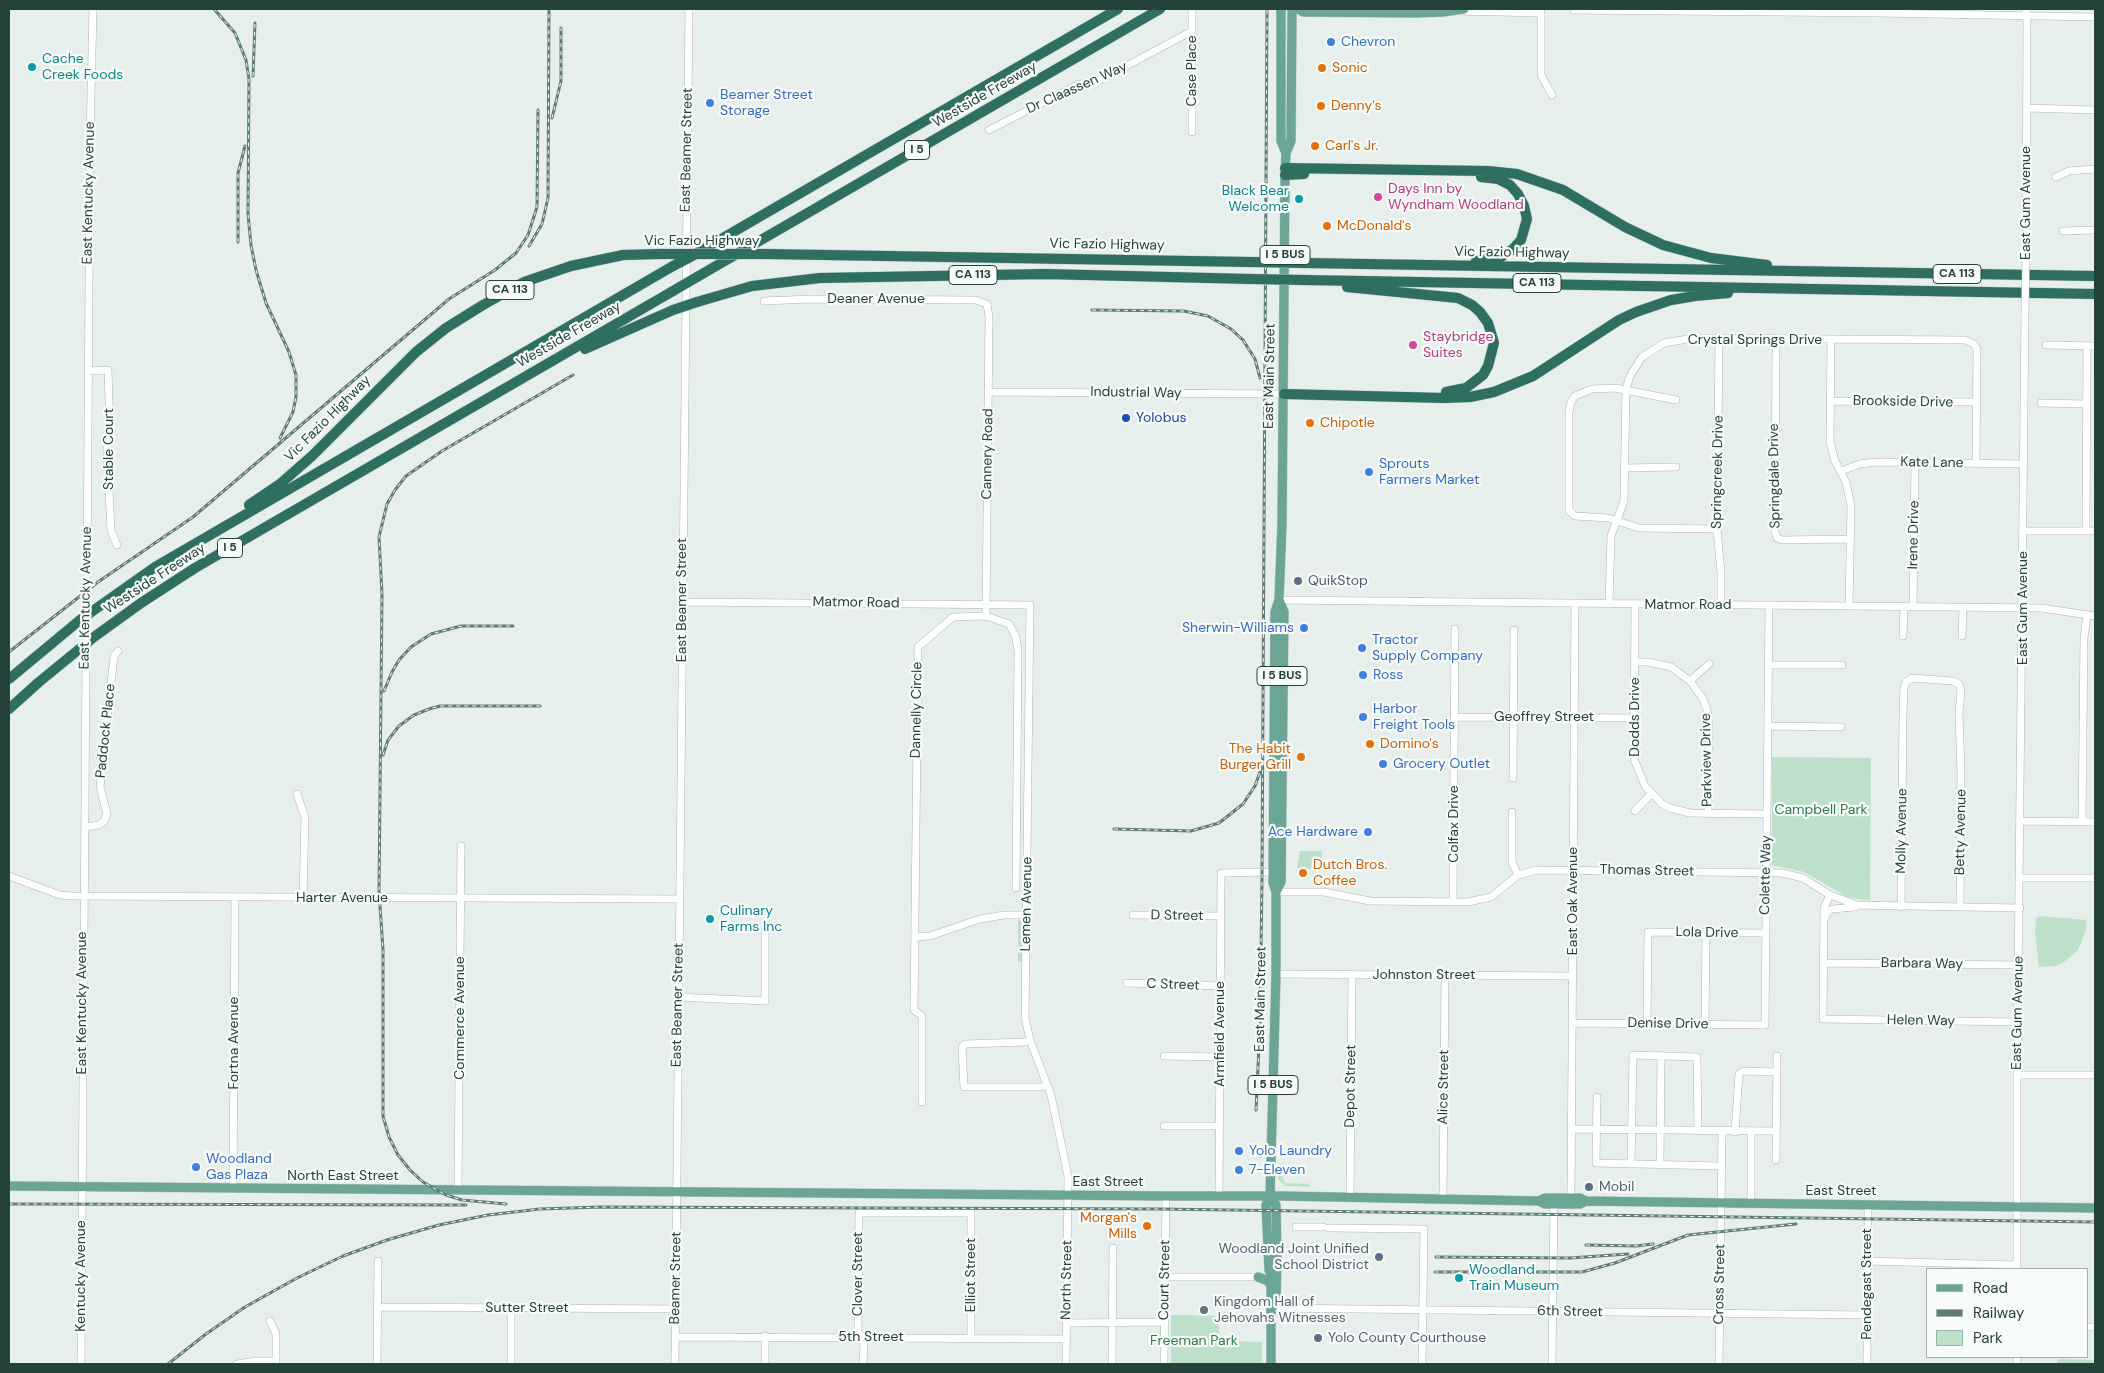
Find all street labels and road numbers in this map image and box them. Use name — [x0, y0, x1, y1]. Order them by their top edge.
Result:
street label: Case Place — [1184, 35, 1200, 107]
street label: Westside Freeway — [930, 58, 1040, 132]
street label: Dr Claassen Way — [1024, 58, 1130, 118]
street label: East Beamer Street — [678, 88, 696, 212]
street label: East Kentucky Avenue — [79, 121, 99, 265]
road number: I 5 — [904, 140, 930, 160]
street label: East Gum Avenue — [2018, 146, 2034, 260]
street label: Vic Fazio Highway — [644, 233, 760, 249]
street label: Vic Fazio Highway — [1049, 236, 1165, 254]
street label: Vic Fazio Highway — [1454, 244, 1570, 262]
road number: I 5 BUS — [1260, 246, 1310, 264]
road number: CA 113 — [1933, 264, 1981, 284]
road number: CA 113 — [949, 266, 997, 284]
road number: CA 113 — [1513, 274, 1561, 292]
road number: CA 113 — [486, 280, 534, 300]
street label: Deaner Avenue — [827, 291, 925, 307]
street label: Westside Freeway — [514, 298, 624, 372]
street label: East Main Street — [1261, 323, 1279, 429]
street label: Crystal Springs Drive — [1688, 332, 1822, 348]
street label: Vic Fazio Highway — [281, 372, 375, 466]
street label: Industrial Way — [1090, 384, 1182, 402]
street label: Brookside Drive — [1853, 393, 1953, 411]
street label: Stable Court — [101, 408, 117, 490]
street label: Cannery Road — [979, 408, 997, 500]
street label: Springcreek Drive — [1709, 415, 1727, 529]
street label: Springdale Drive — [1766, 423, 1784, 529]
street label: Kate Lane — [1900, 454, 1964, 472]
street label: Irene Drive — [1905, 500, 1923, 570]
street label: East Kentucky Avenue — [76, 526, 96, 670]
road number: I 5 — [218, 538, 242, 558]
street label: East Beamer Street — [674, 538, 690, 662]
street label: Westside Freeway — [101, 540, 209, 618]
street label: East Gum Avenue — [2015, 551, 2031, 665]
street label: Matmor Road — [812, 594, 900, 612]
street label: Matmor Road — [1645, 597, 1731, 613]
street label: Dannelly Circle — [908, 662, 926, 758]
road number: I 5 BUS — [1257, 666, 1307, 686]
street label: Dodds Drive — [1627, 677, 1643, 757]
street label: Paddock Place — [93, 683, 119, 779]
street label: Geoffrey Street — [1494, 709, 1594, 725]
street label: Parkview Drive — [1698, 713, 1716, 807]
street label: Colfax Drive — [1446, 785, 1462, 863]
street label: Molly Avenue — [1893, 788, 1911, 874]
street label: Betty Avenue — [1952, 789, 1970, 875]
street label: Colette Way — [1757, 835, 1775, 915]
street label: East Oak Avenue — [1565, 847, 1581, 955]
street label: Lemen Avenue — [1018, 856, 1036, 952]
street label: Thomas Street — [1599, 862, 1695, 880]
street label: Harter Avenue — [296, 890, 388, 906]
street label: D Street — [1150, 907, 1204, 925]
street label: Lola Drive — [1675, 924, 1739, 942]
street label: East Kentucky Avenue — [74, 932, 90, 1074]
street label: East Beamer Street — [669, 943, 687, 1067]
street label: East Main Street — [1252, 946, 1270, 1052]
street label: Barbara Way — [1881, 955, 1963, 973]
street label: Commerce Avenue — [452, 956, 468, 1080]
street label: East Gum Avenue — [2009, 956, 2027, 1070]
street label: Johnston Street — [1372, 967, 1476, 983]
street label: C Street — [1146, 976, 1200, 994]
street label: Armfield Avenue — [1212, 981, 1228, 1087]
street label: Fortna Avenue — [226, 996, 242, 1090]
street label: Helen Way — [1887, 1012, 1955, 1030]
street label: Denise Drive — [1627, 1015, 1709, 1033]
street label: Depot Street — [1342, 1044, 1360, 1128]
street label: Alice Street — [1435, 1049, 1453, 1125]
road number: I 5 BUS — [1248, 1076, 1298, 1094]
street label: North East Street — [287, 1168, 399, 1184]
street label: East Street — [1072, 1174, 1144, 1190]
street label: East Street — [1805, 1183, 1877, 1199]
street label: Kentucky Avenue — [73, 1220, 89, 1332]
street label: Pendegast Street — [1859, 1228, 1875, 1340]
street label: Beamer Street — [667, 1231, 685, 1325]
street label: Clover Street — [850, 1232, 866, 1316]
street label: Elliot Street — [963, 1238, 979, 1312]
street label: North Street — [1058, 1240, 1076, 1320]
street label: Court Street — [1156, 1240, 1174, 1320]
street label: Cross Street — [1711, 1244, 1729, 1324]
street label: Sutter Street — [485, 1300, 569, 1316]
street label: 6th Street — [1537, 1303, 1603, 1321]
street label: 5th Street — [838, 1329, 904, 1345]

